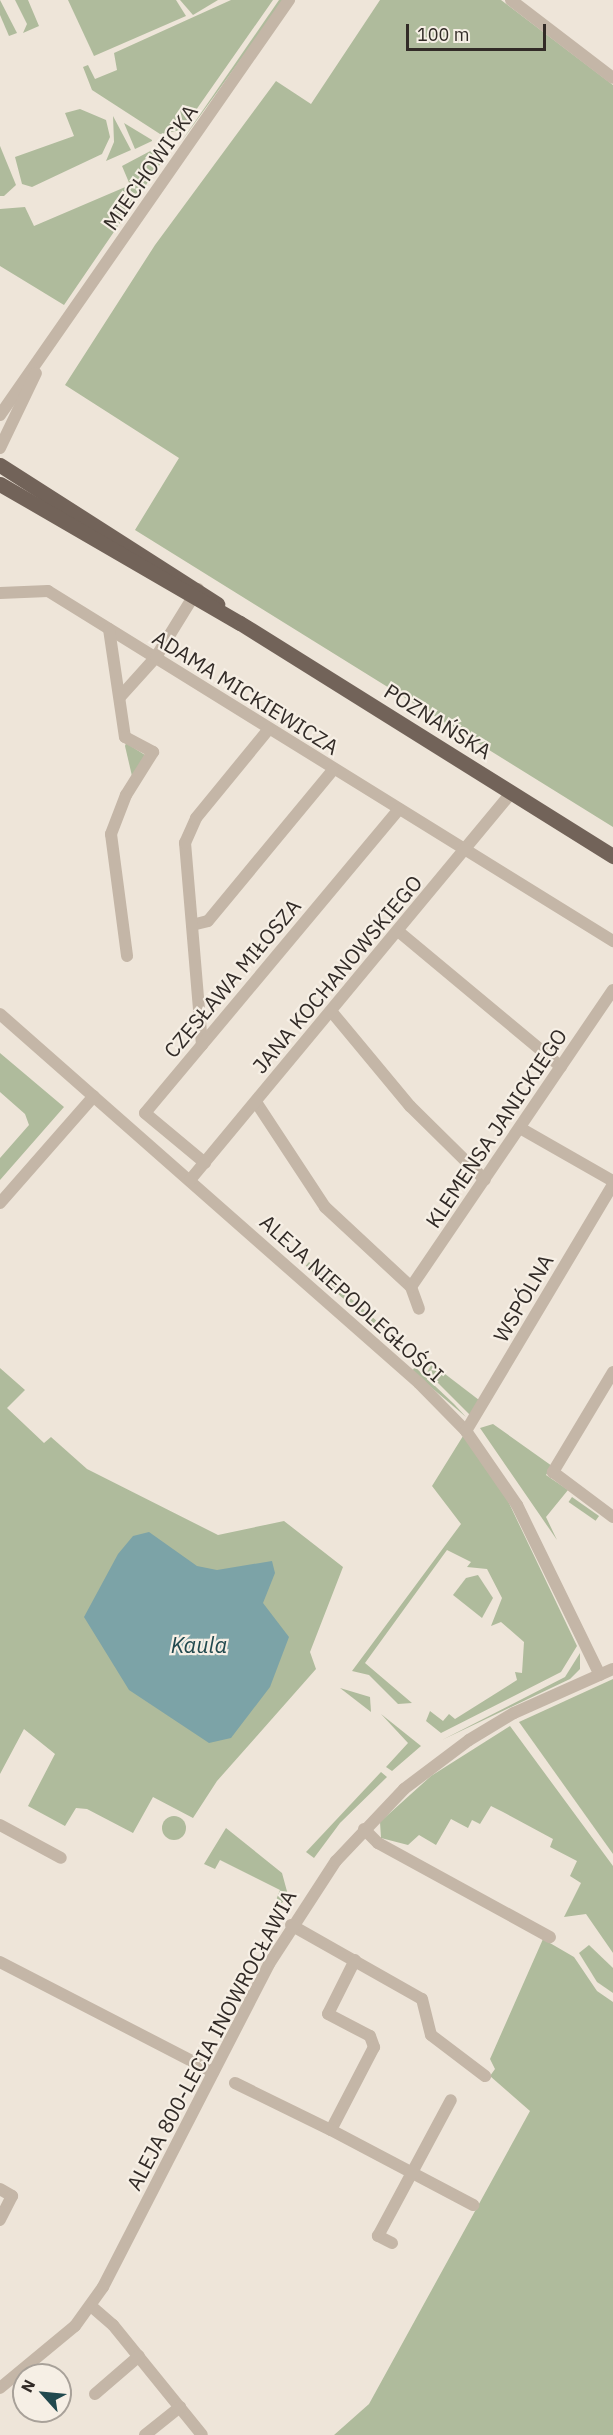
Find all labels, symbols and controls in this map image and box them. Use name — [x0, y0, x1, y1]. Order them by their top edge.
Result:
scale bar — [409, 12, 548, 50]
text: 100 m — [417, 23, 469, 46]
street label: MIECHOWICKA — [97, 99, 203, 235]
street label: ADAMA MICKIEWICZA — [148, 624, 344, 760]
street label: POZNAŃSKA — [380, 678, 496, 764]
street label: JANA KOCHANOWSKIEGO — [247, 870, 427, 1078]
street label: CZESŁAWA MIŁOSZA — [158, 894, 306, 1062]
street label: KLEMENSA JANICKIEGO — [420, 1024, 572, 1232]
street label: ALEJA NIEPODLEGŁOŚCI — [255, 1209, 449, 1387]
street label: WSPÓLNA — [488, 1250, 558, 1346]
water label: Kaula — [171, 1632, 227, 1658]
street label: ALEJA 800-LECIA INOWROCŁAWIA — [121, 1885, 301, 2195]
north arrow — [12, 2363, 72, 2423]
text: N — [16, 2376, 39, 2395]

